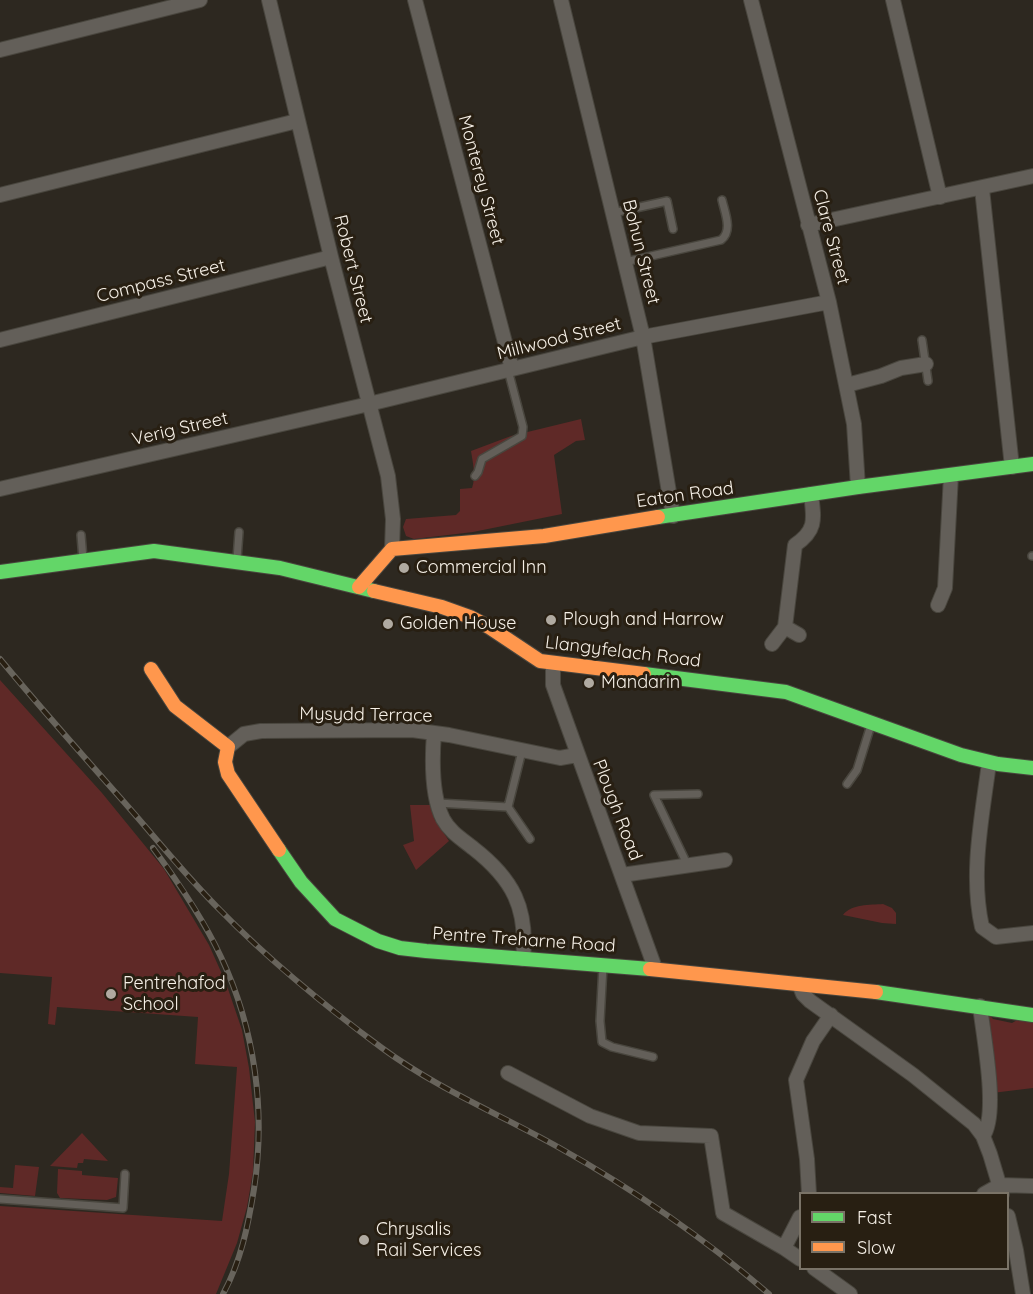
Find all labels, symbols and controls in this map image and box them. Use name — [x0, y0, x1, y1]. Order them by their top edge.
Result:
street label: Monterey Street — [453, 113, 509, 247]
street label: Clare Street — [808, 187, 854, 287]
street label: Bohun Street — [618, 197, 664, 307]
street label: Robert Street — [329, 213, 377, 325]
street label: Compass Street — [94, 255, 228, 307]
street label: Millwood Street — [495, 313, 623, 365]
street label: Verig Street — [130, 407, 230, 451]
street label: Eaton Road — [635, 477, 735, 513]
place label: Commercial Inn — [416, 557, 547, 579]
marker: Commercial Inn — [397, 561, 411, 575]
place label: Plough and Harrow — [563, 609, 724, 631]
place label: Golden House — [400, 613, 516, 635]
marker: Plough and Harrow — [544, 613, 558, 627]
marker: Golden House — [381, 617, 395, 631]
street label: Llangyfelach Road — [544, 632, 702, 672]
place label: Mandarin — [601, 672, 680, 694]
marker: Mandarin — [582, 676, 596, 690]
street label: Mysydd Terrace — [299, 703, 433, 727]
street label: Plough Road — [588, 756, 646, 864]
street label: Pentre Treharne Road — [432, 923, 616, 957]
place label: Pentrehafod School — [123, 973, 226, 1016]
marker: Pentrehafod School — [104, 987, 118, 1001]
legend — [799, 1192, 1009, 1270]
text: Fast — [857, 1206, 892, 1229]
place label: Chrysalis Rail Services — [376, 1219, 481, 1262]
marker: Chrysalis Rail Services — [357, 1233, 371, 1247]
text: Slow — [857, 1236, 895, 1259]

